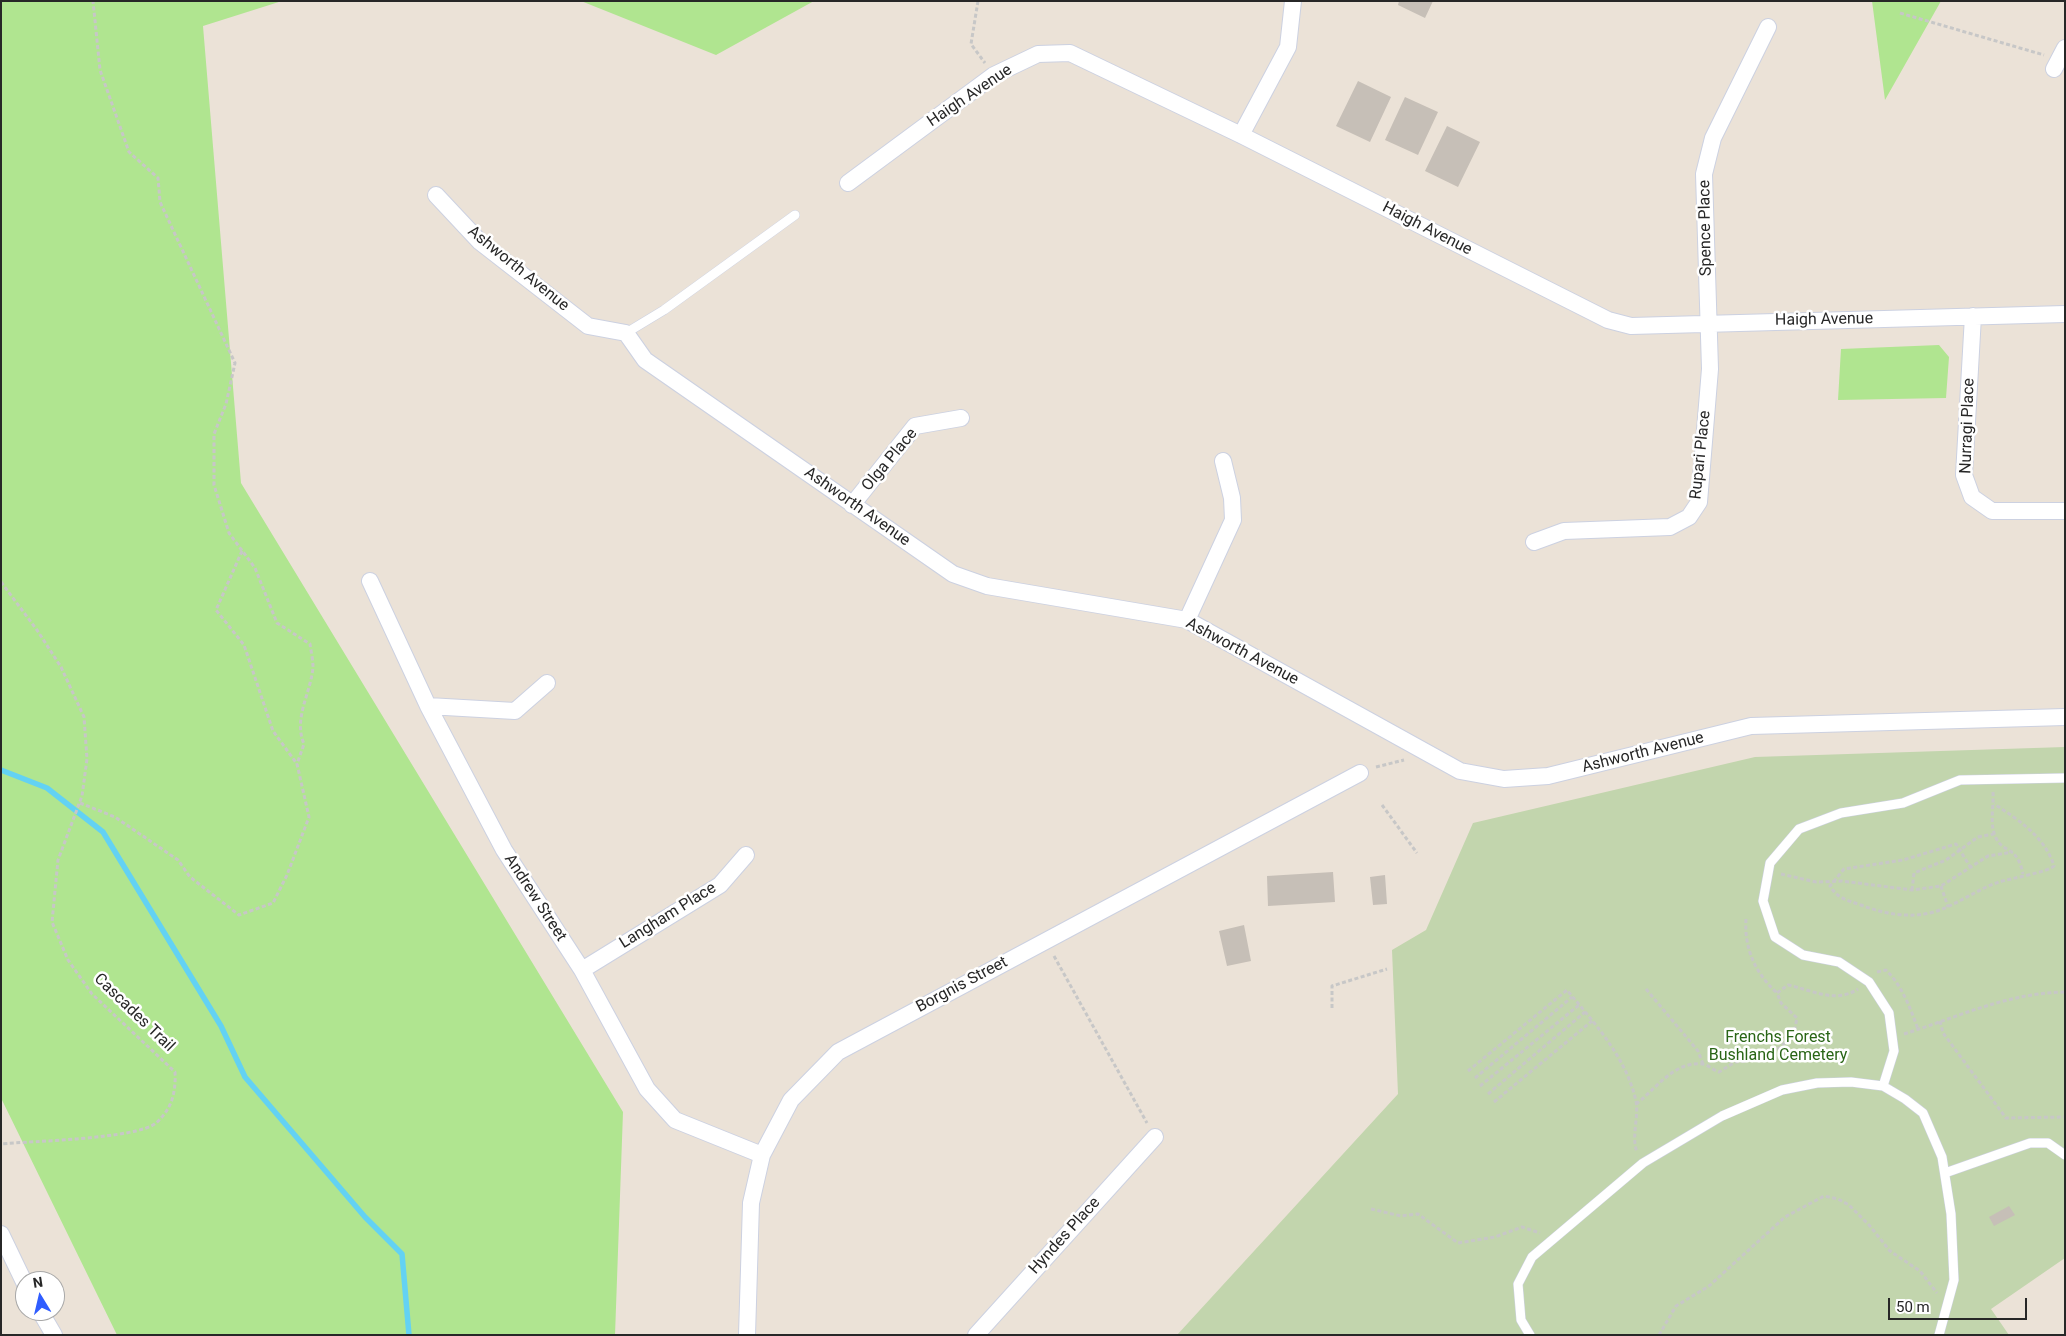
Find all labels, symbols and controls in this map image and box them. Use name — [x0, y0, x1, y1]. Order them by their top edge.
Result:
street label: Haigh Avenue — [924, 61, 1016, 131]
street label: Spence Place — [1696, 180, 1716, 276]
street label: Haigh Avenue — [1379, 198, 1475, 260]
street label: Ashworth Avenue — [463, 222, 573, 316]
street label: Haigh Avenue — [1775, 310, 1873, 330]
street label: Nurragi Place — [1957, 378, 1979, 474]
street label: Rupari Place — [1687, 410, 1715, 500]
street label: Olga Place — [858, 425, 922, 495]
street label: Ashworth Avenue — [800, 463, 914, 551]
street label: Ashworth Avenue — [1182, 614, 1302, 690]
street label: Ashworth Avenue — [1580, 729, 1706, 777]
street label: Andrew Street — [500, 851, 570, 945]
street label: Langham Place — [616, 879, 720, 953]
street label: Borgnis Street — [913, 953, 1011, 1017]
street label: Cascades Trail — [90, 970, 178, 1056]
park label: Frenchs Forest Bushland Cemetery — [1709, 1028, 1847, 1066]
street label: Hyndes Place — [1025, 1193, 1105, 1279]
north arrow — [15, 1271, 65, 1321]
text: N — [32, 1273, 44, 1291]
scale bar — [1891, 1288, 2030, 1320]
text: 50 m — [1896, 1298, 1930, 1316]

